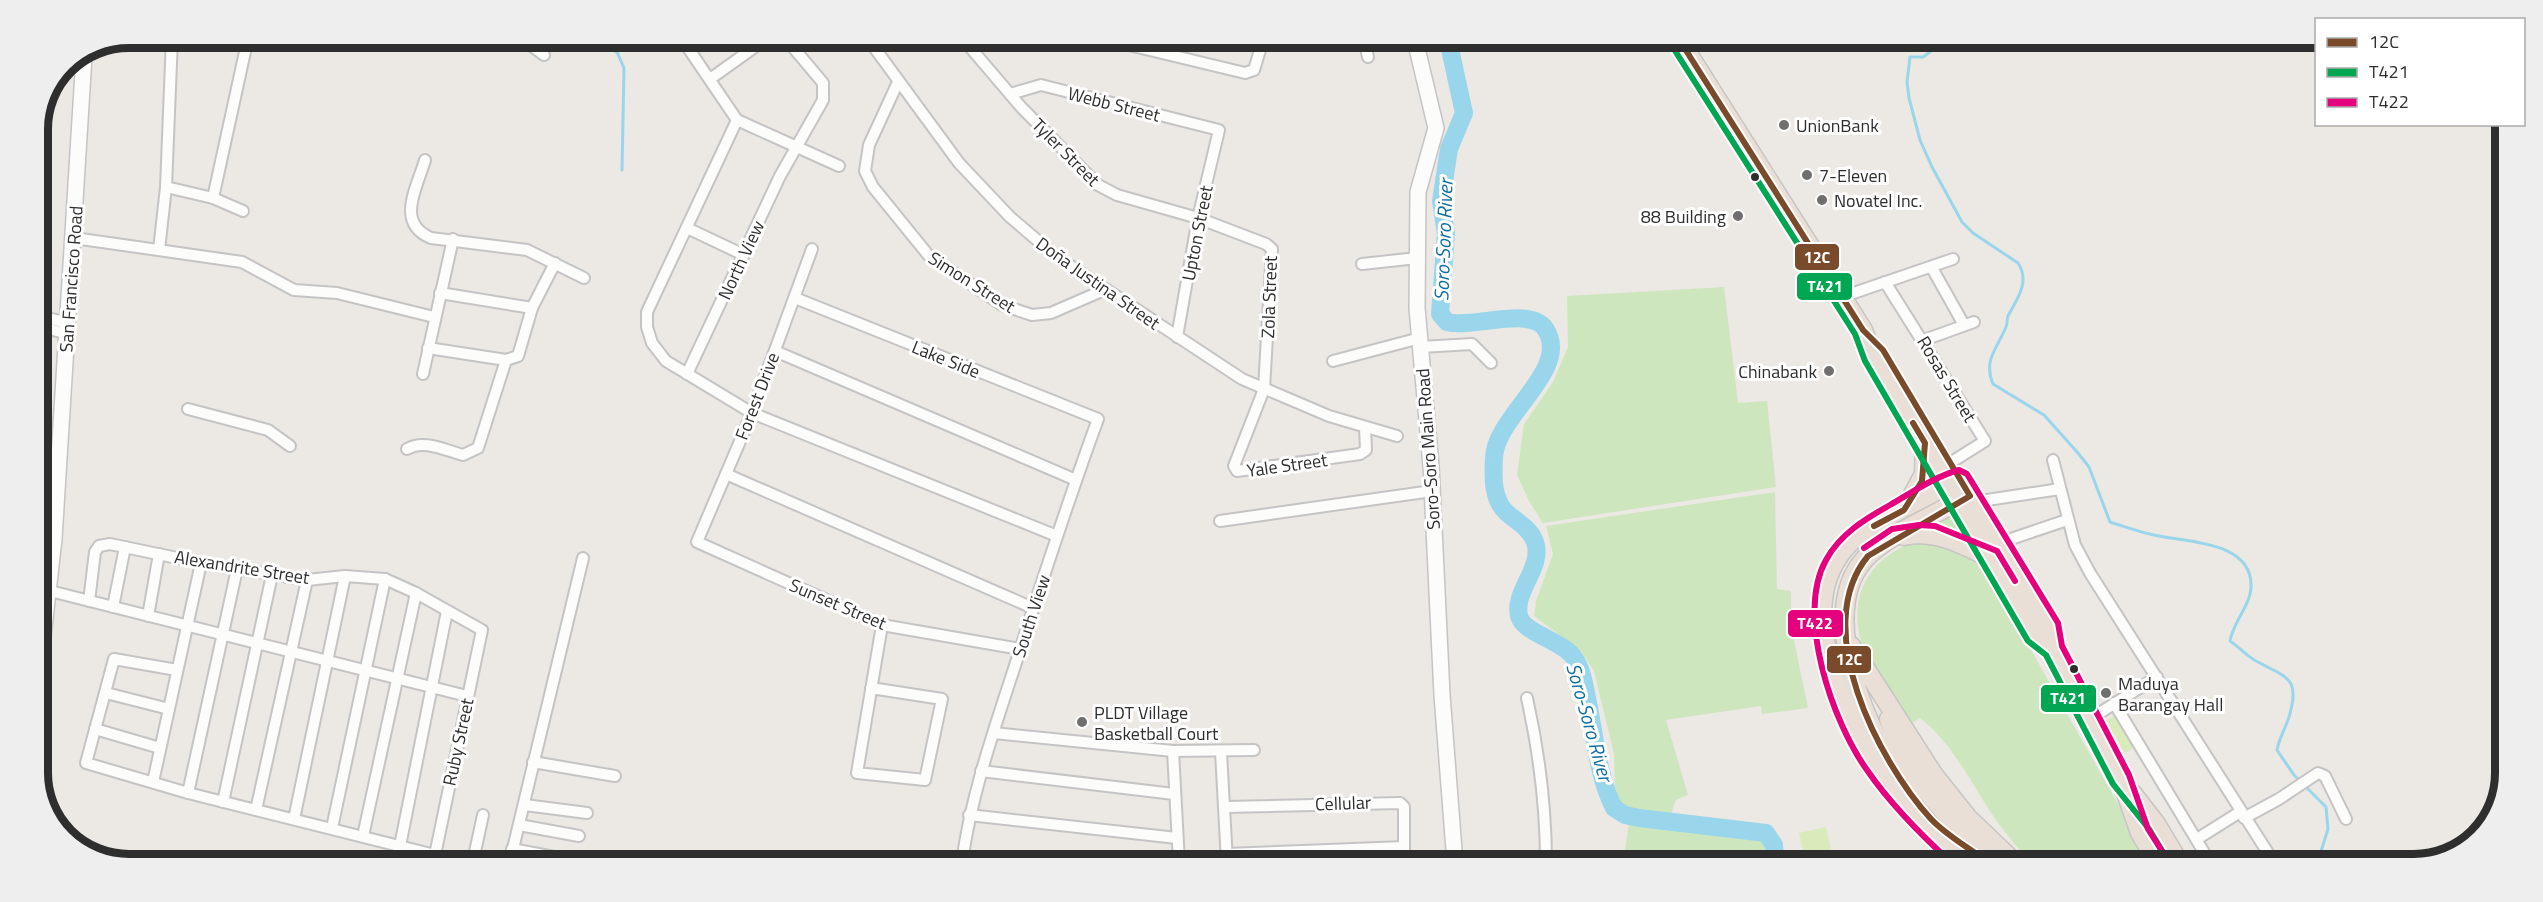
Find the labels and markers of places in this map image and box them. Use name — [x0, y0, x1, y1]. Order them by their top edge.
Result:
place label: UnionBank — [1796, 112, 1879, 139]
marker: UnionBank — [1777, 118, 1791, 132]
place label: 7-Eleven — [1819, 162, 1887, 189]
marker: 7-Eleven — [1800, 168, 1814, 182]
unlabelled marker — [1749, 171, 1761, 183]
place label: Novatel Inc. — [1834, 187, 1922, 214]
marker: Novatel Inc. — [1815, 193, 1829, 207]
place label: 88 Building — [1641, 203, 1726, 230]
marker: 88 Building — [1731, 209, 1745, 223]
place label: Chinabank — [1738, 358, 1817, 385]
marker: Chinabank — [1822, 364, 1836, 378]
unlabelled marker — [2068, 663, 2080, 675]
place label: Maduya Barangay Hall — [2118, 670, 2223, 718]
marker: Maduya Barangay Hall — [2099, 686, 2113, 700]
place label: PLDT Village Basketball Court — [1094, 699, 1219, 747]
marker: PLDT Village Basketball Court — [1075, 715, 1089, 729]

